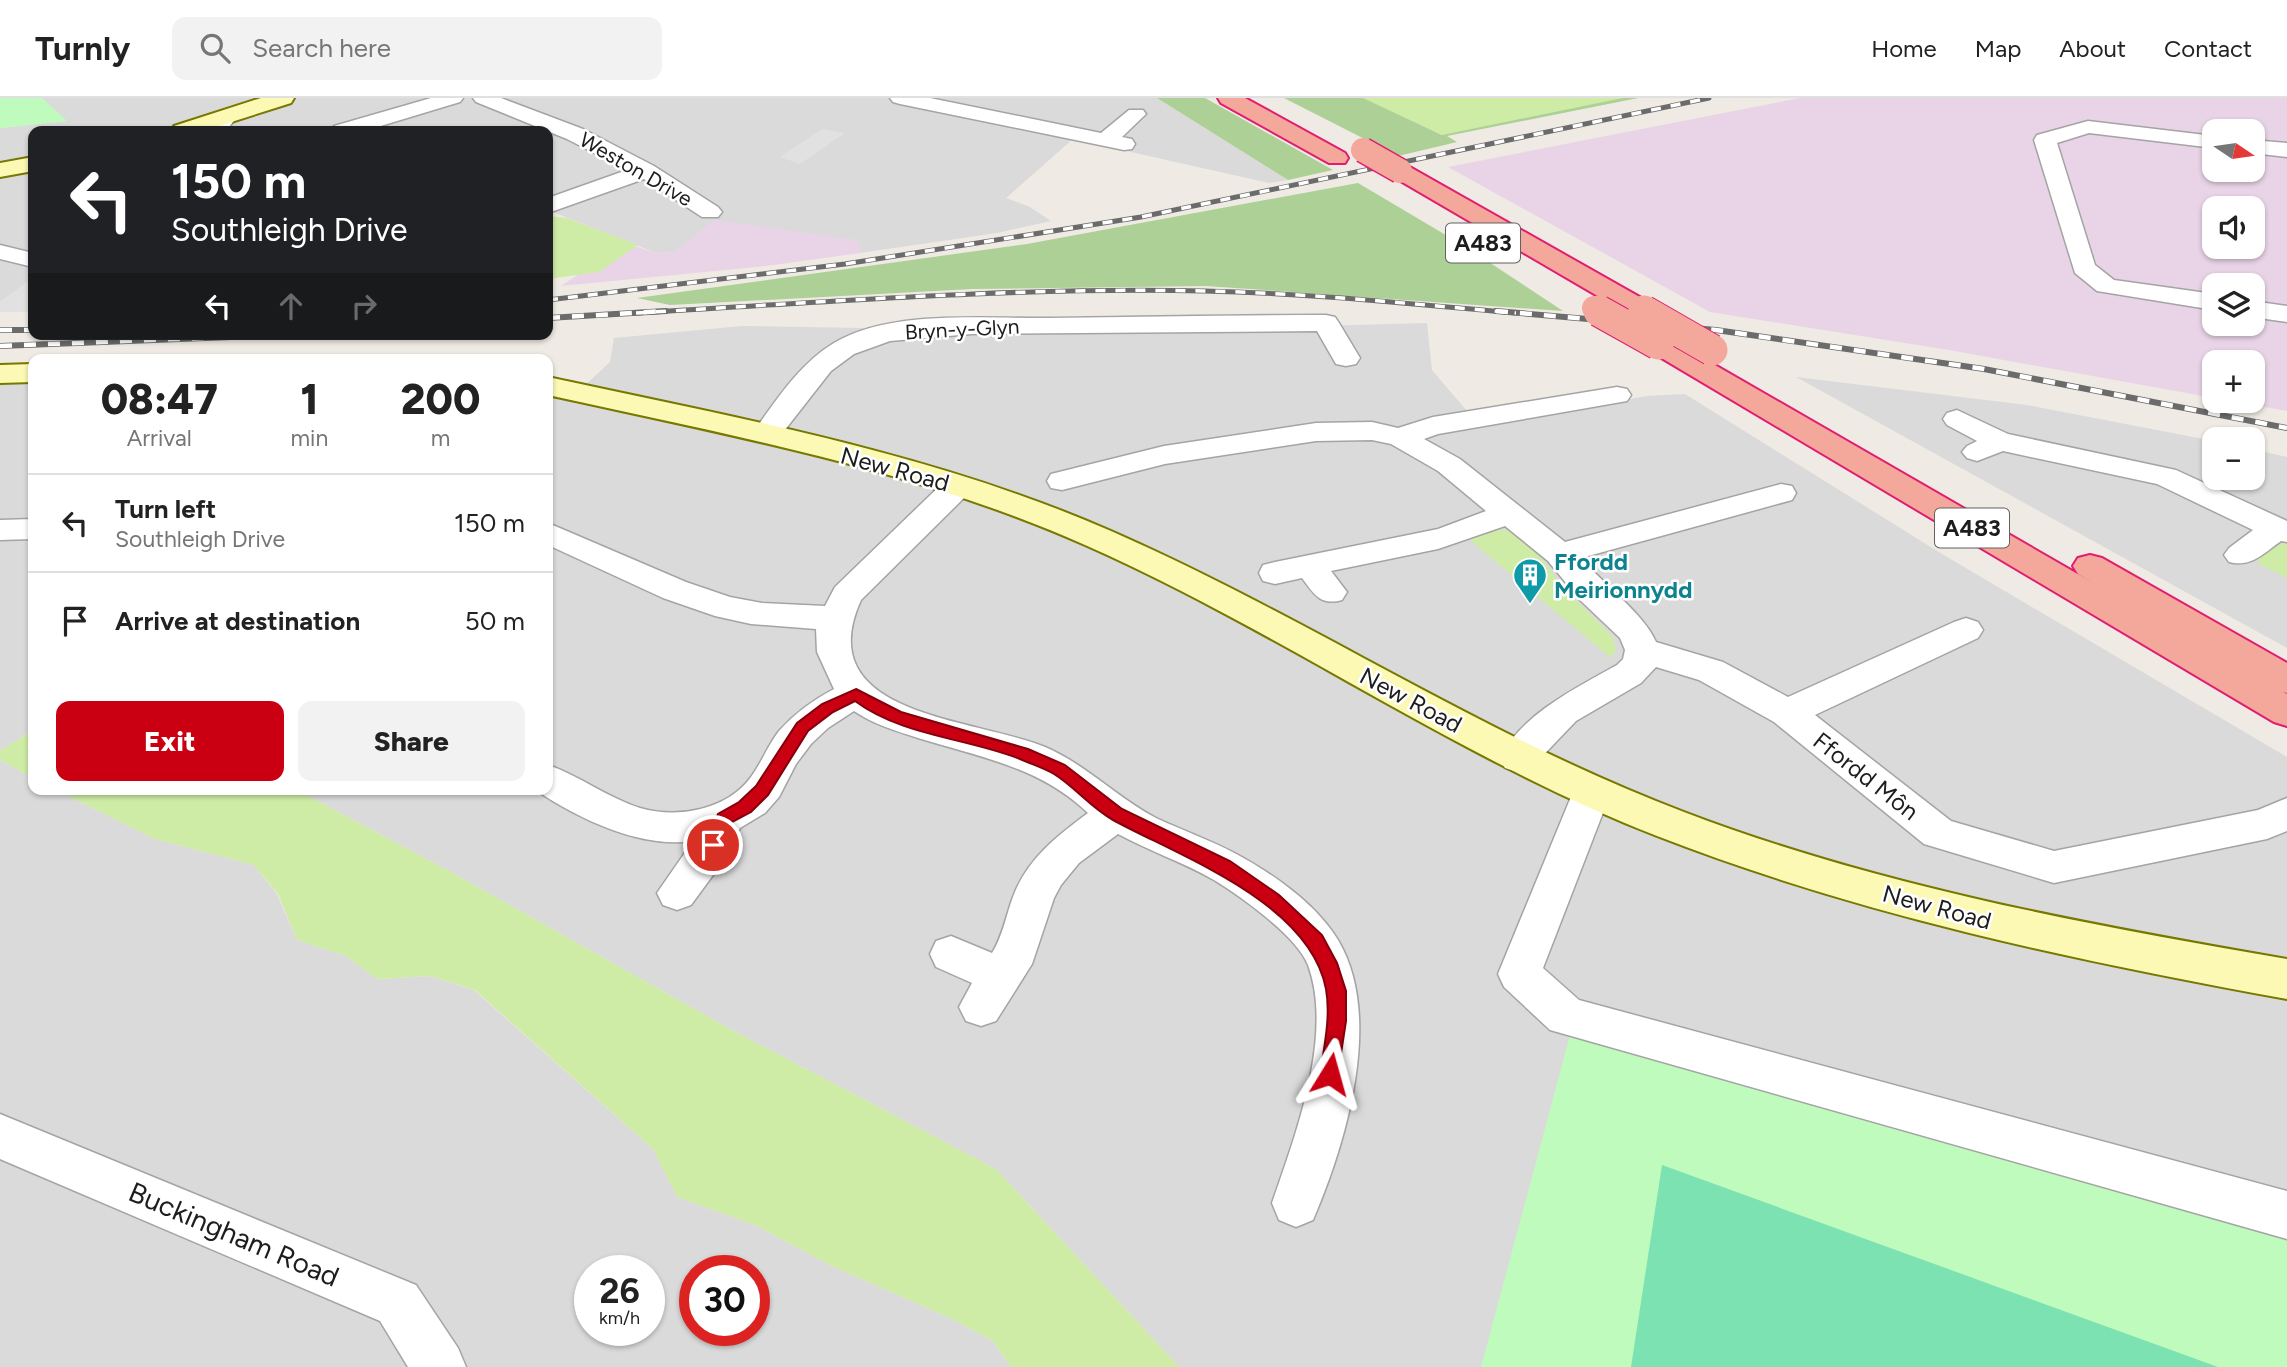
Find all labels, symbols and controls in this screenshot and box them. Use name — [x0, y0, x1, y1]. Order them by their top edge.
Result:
search box — [172, 17, 662, 80]
text: Turnly — [35, 29, 130, 68]
icon: search — [196, 29, 234, 67]
text: Search here — [252, 32, 391, 64]
text: Home — [1871, 34, 1937, 63]
text: Map — [1975, 34, 2021, 63]
text: About — [2059, 34, 2126, 63]
text: Contact — [2164, 34, 2252, 63]
north arrow — [2202, 119, 2264, 182]
map controls — [2202, 119, 2265, 490]
street label: Weston Drive — [575, 127, 697, 211]
text: 150 m — [171, 151, 306, 210]
icon: left — [56, 154, 147, 245]
button: sound — [2202, 196, 2265, 259]
text: Southleigh Drive — [171, 211, 408, 249]
road number: A483 — [1446, 224, 1520, 262]
button: layers — [2202, 273, 2265, 336]
icon: left — [199, 287, 237, 325]
icon: ahead — [272, 287, 310, 325]
icon: right — [345, 287, 383, 325]
street label: Bryn-y-Glyn — [904, 314, 1020, 344]
button: + — [2202, 350, 2265, 413]
text: 08:47 — [101, 374, 218, 425]
text: 1 — [300, 374, 318, 425]
text: 200 — [401, 374, 480, 425]
text: Arrival — [127, 424, 192, 452]
text: min — [290, 424, 328, 452]
text: m — [431, 424, 450, 452]
button: − — [2202, 427, 2265, 490]
street label: New Road — [837, 441, 953, 497]
text: Turn left — [115, 493, 216, 525]
icon: left — [56, 504, 94, 542]
text: 150 m — [454, 507, 525, 539]
road number: A483 — [1935, 508, 2009, 548]
text: Southleigh Drive — [115, 525, 285, 553]
place label: Ffordd Meirionnydd — [1554, 547, 1692, 604]
building icon: Ffordd Meirionnydd — [1511, 556, 1549, 605]
icon: arrive — [56, 602, 94, 640]
text: Arrive at destination — [115, 605, 360, 637]
text: 50 m — [465, 605, 525, 637]
street label: New Road — [1355, 661, 1467, 739]
button: Exit — [56, 701, 284, 781]
button: Share — [298, 701, 525, 781]
street label: Ffordd Môn — [1808, 726, 1924, 826]
pin — [683, 815, 743, 875]
icon: arrive — [694, 826, 732, 864]
street label: New Road — [1879, 879, 1995, 935]
position arrow — [1293, 1037, 1367, 1111]
street label: Buckingham Road — [124, 1174, 344, 1294]
speed limit sign: 30 — [679, 1255, 770, 1346]
text: 26 — [599, 1270, 640, 1312]
text: km/h — [599, 1307, 640, 1329]

